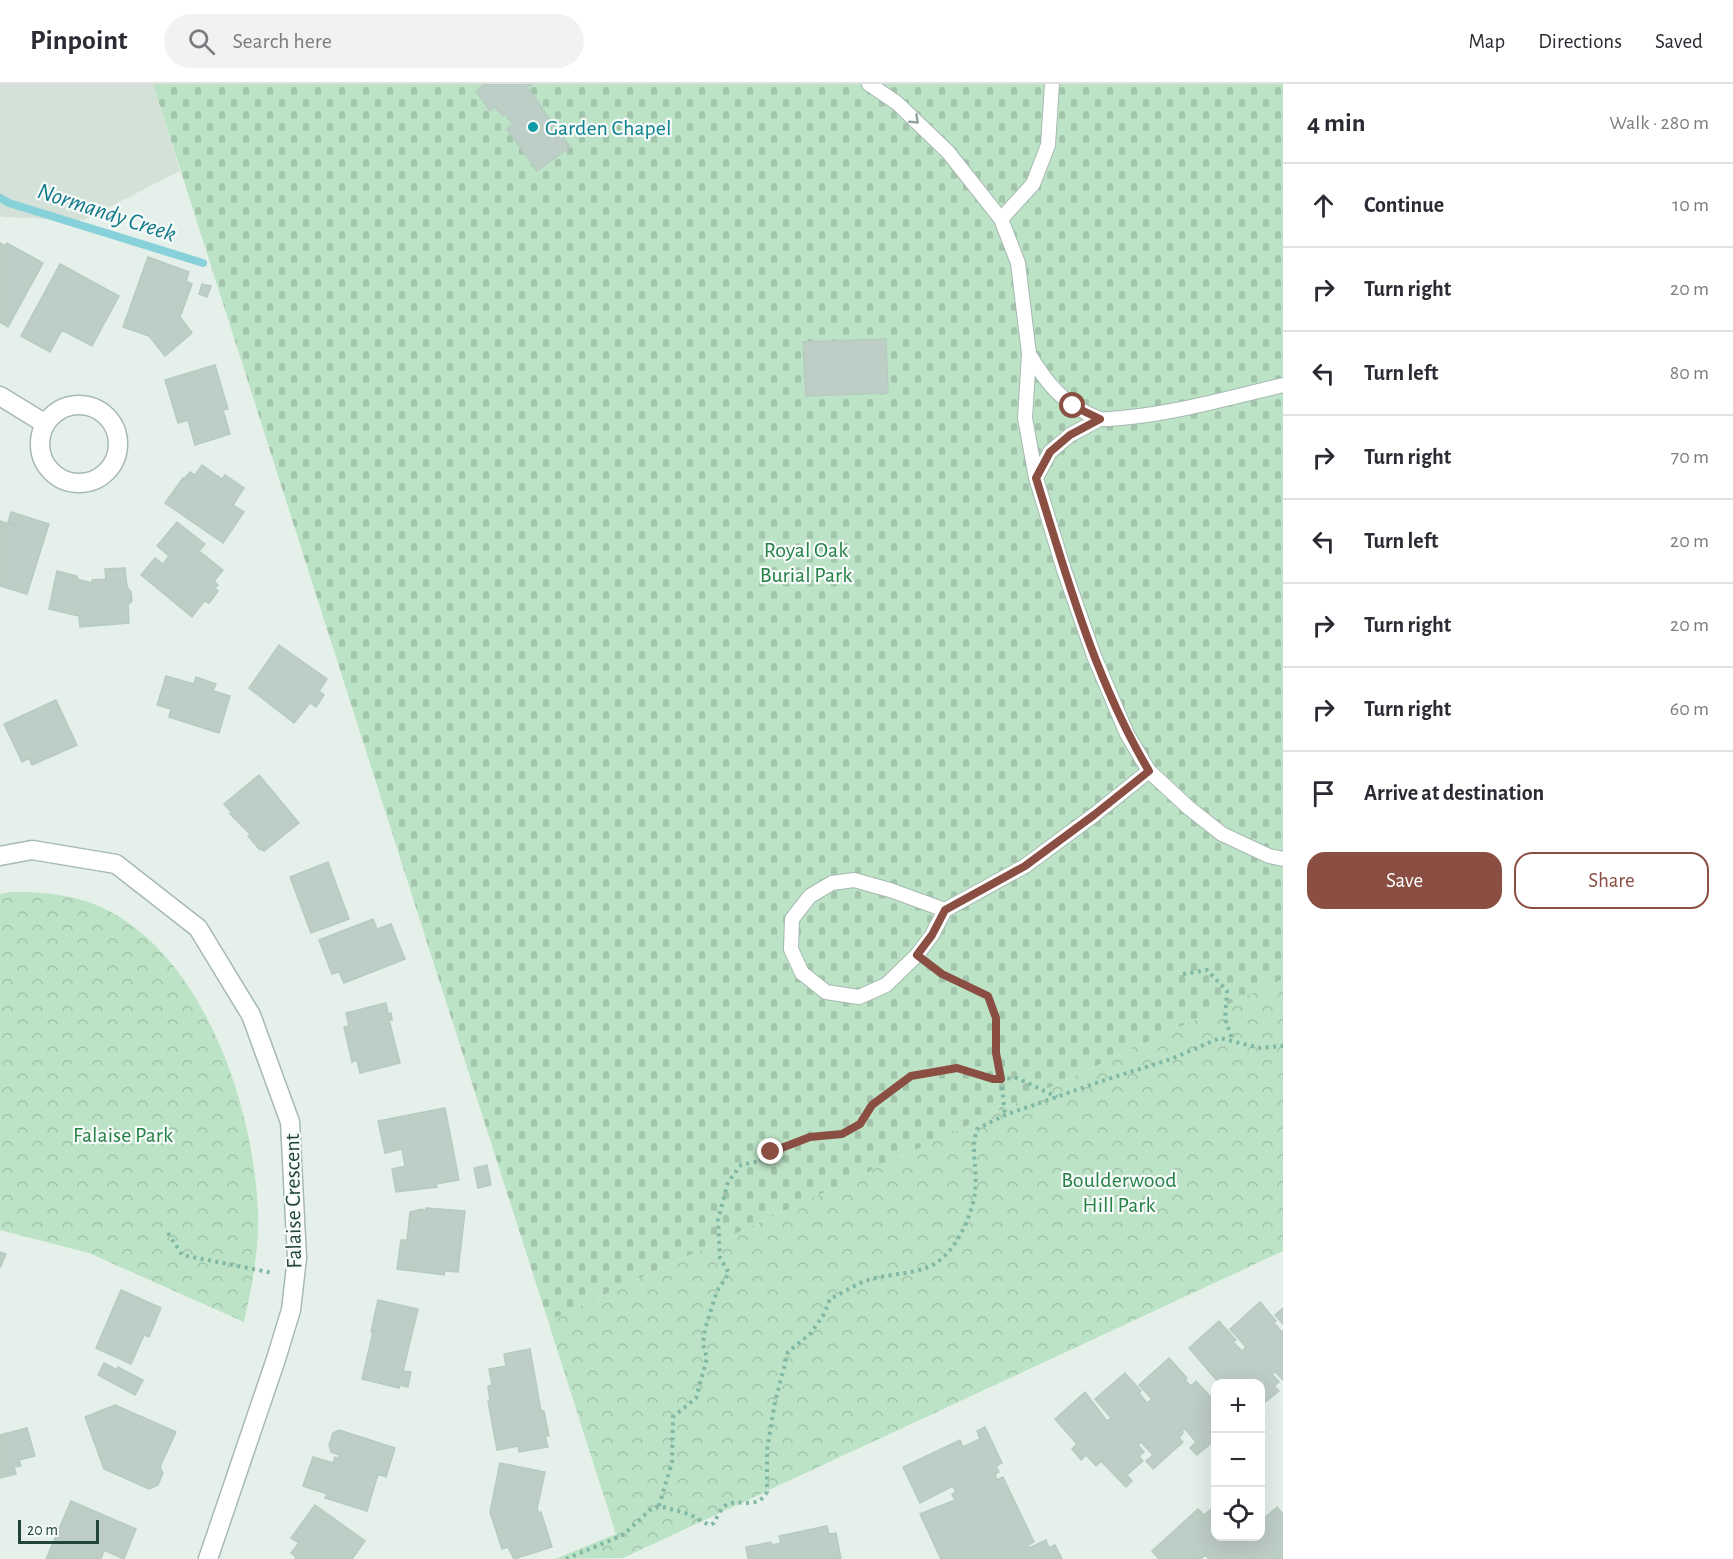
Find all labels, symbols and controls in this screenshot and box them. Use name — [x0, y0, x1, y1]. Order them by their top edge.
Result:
search box — [164, 14, 584, 68]
icon: search — [185, 25, 218, 58]
text: Pinpoint — [30, 27, 128, 55]
text: Search here — [233, 30, 332, 52]
text: Map — [1469, 31, 1505, 52]
text: Directions — [1538, 31, 1622, 52]
text: Saved — [1655, 31, 1703, 52]
text: 4 min — [1307, 110, 1366, 136]
one-way arrow — [908, 113, 918, 124]
text: Walk · 280 m — [1609, 113, 1709, 133]
place label: Garden Chapel — [545, 117, 671, 139]
marker: Garden Chapel — [526, 120, 540, 134]
water label: Normandy Creek — [34, 179, 179, 247]
icon: ahead — [1307, 189, 1340, 222]
text: Continue — [1364, 194, 1444, 216]
text: 10 m — [1672, 195, 1709, 215]
icon: right — [1307, 273, 1340, 306]
text: Turn right — [1364, 278, 1451, 300]
text: 20 m — [1670, 279, 1709, 299]
icon: left — [1307, 357, 1340, 390]
text: Turn left — [1364, 362, 1438, 384]
text: 80 m — [1670, 363, 1709, 383]
route start — [1059, 392, 1085, 418]
icon: right — [1307, 441, 1340, 474]
text: Turn right — [1364, 446, 1451, 468]
text: 70 m — [1671, 447, 1709, 467]
icon: left — [1307, 525, 1340, 558]
text: Turn left — [1364, 530, 1438, 552]
text: 20 m — [1670, 531, 1709, 551]
park label: Royal Oak Burial Park — [760, 539, 852, 586]
icon: right — [1307, 609, 1340, 642]
text: Turn right — [1364, 614, 1451, 636]
text: 20 m — [1670, 615, 1709, 635]
icon: right — [1307, 693, 1340, 726]
text: Turn right — [1364, 698, 1451, 720]
text: 60 m — [1670, 699, 1709, 719]
icon: arrive — [1307, 777, 1340, 810]
text: Arrive at destination — [1364, 782, 1544, 804]
button: Save — [1307, 852, 1502, 909]
button: Share — [1514, 852, 1709, 909]
park label: Falaise Park — [73, 1124, 173, 1146]
street label: Falaise Crescent — [281, 1133, 305, 1269]
route end — [757, 1138, 783, 1164]
park label: Boulderwood Hill Park — [1061, 1169, 1177, 1216]
map controls — [1211, 1379, 1265, 1541]
button: + — [1211, 1379, 1265, 1433]
button: − — [1211, 1433, 1265, 1487]
button: locate — [1211, 1487, 1265, 1541]
scale bar — [18, 1517, 99, 1544]
text: 20 m — [27, 1522, 58, 1538]

